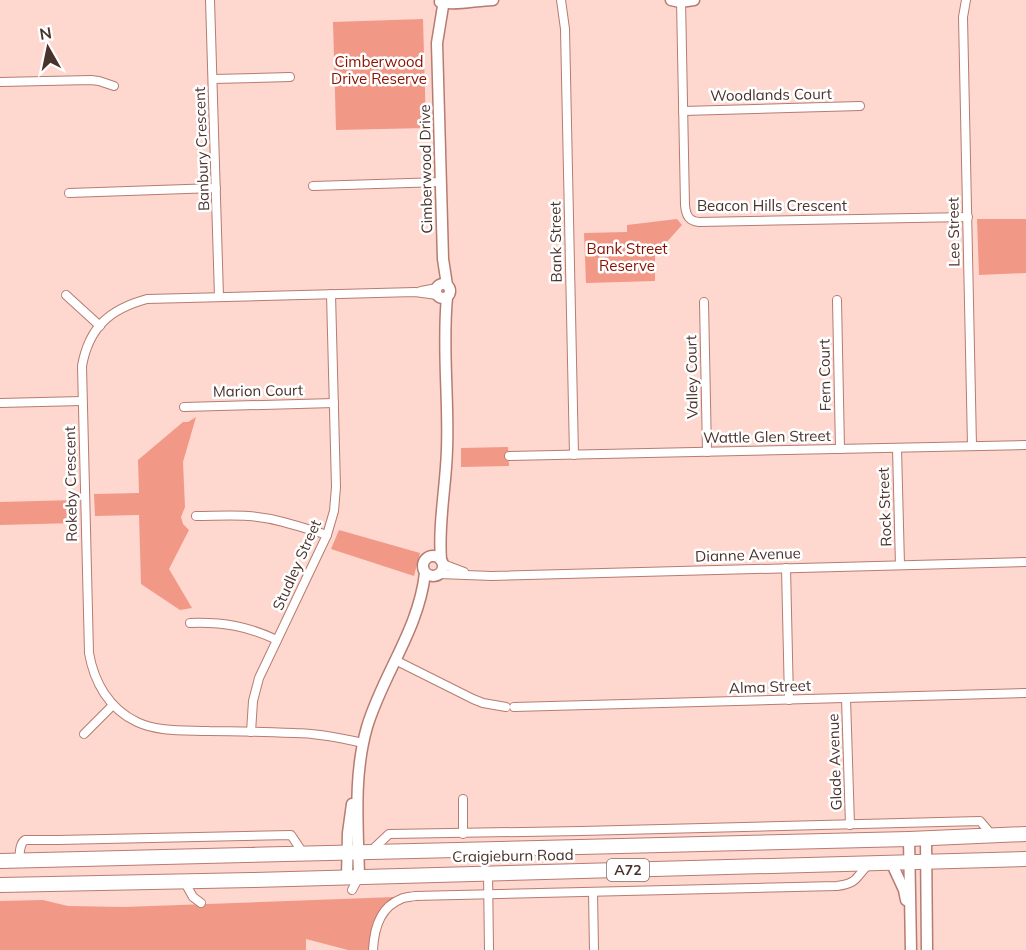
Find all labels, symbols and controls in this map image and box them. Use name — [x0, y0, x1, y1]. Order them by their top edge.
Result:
north arrow — [18, 18, 78, 78]
text: N — [38, 22, 53, 44]
park label: Cimberwood Drive Reserve — [331, 52, 427, 88]
street label: Woodlands Court — [710, 84, 832, 105]
street label: Banbury Crescent — [190, 87, 213, 211]
street label: Cimberwood Drive — [415, 104, 436, 234]
street label: Beacon Hills Crescent — [697, 196, 847, 215]
street label: Lee Street — [943, 197, 964, 267]
street label: Bank Street — [545, 201, 566, 283]
park label: Bank Street Reserve — [586, 239, 668, 275]
street label: Valley Court — [681, 335, 702, 419]
street label: Fern Court — [814, 339, 835, 411]
street label: Marion Court — [213, 380, 303, 401]
street label: Rokeby Crescent — [60, 426, 81, 542]
street label: Wattle Glen Street — [703, 426, 831, 447]
street label: Rock Street — [874, 467, 895, 547]
street label: Studley Street — [268, 517, 325, 613]
street label: Dianne Avenue — [695, 543, 801, 566]
street label: Alma Street — [729, 676, 811, 697]
street label: Glade Avenue — [823, 713, 846, 811]
street label: Craigieburn Road — [452, 845, 574, 866]
road number: A72 — [607, 859, 649, 881]

